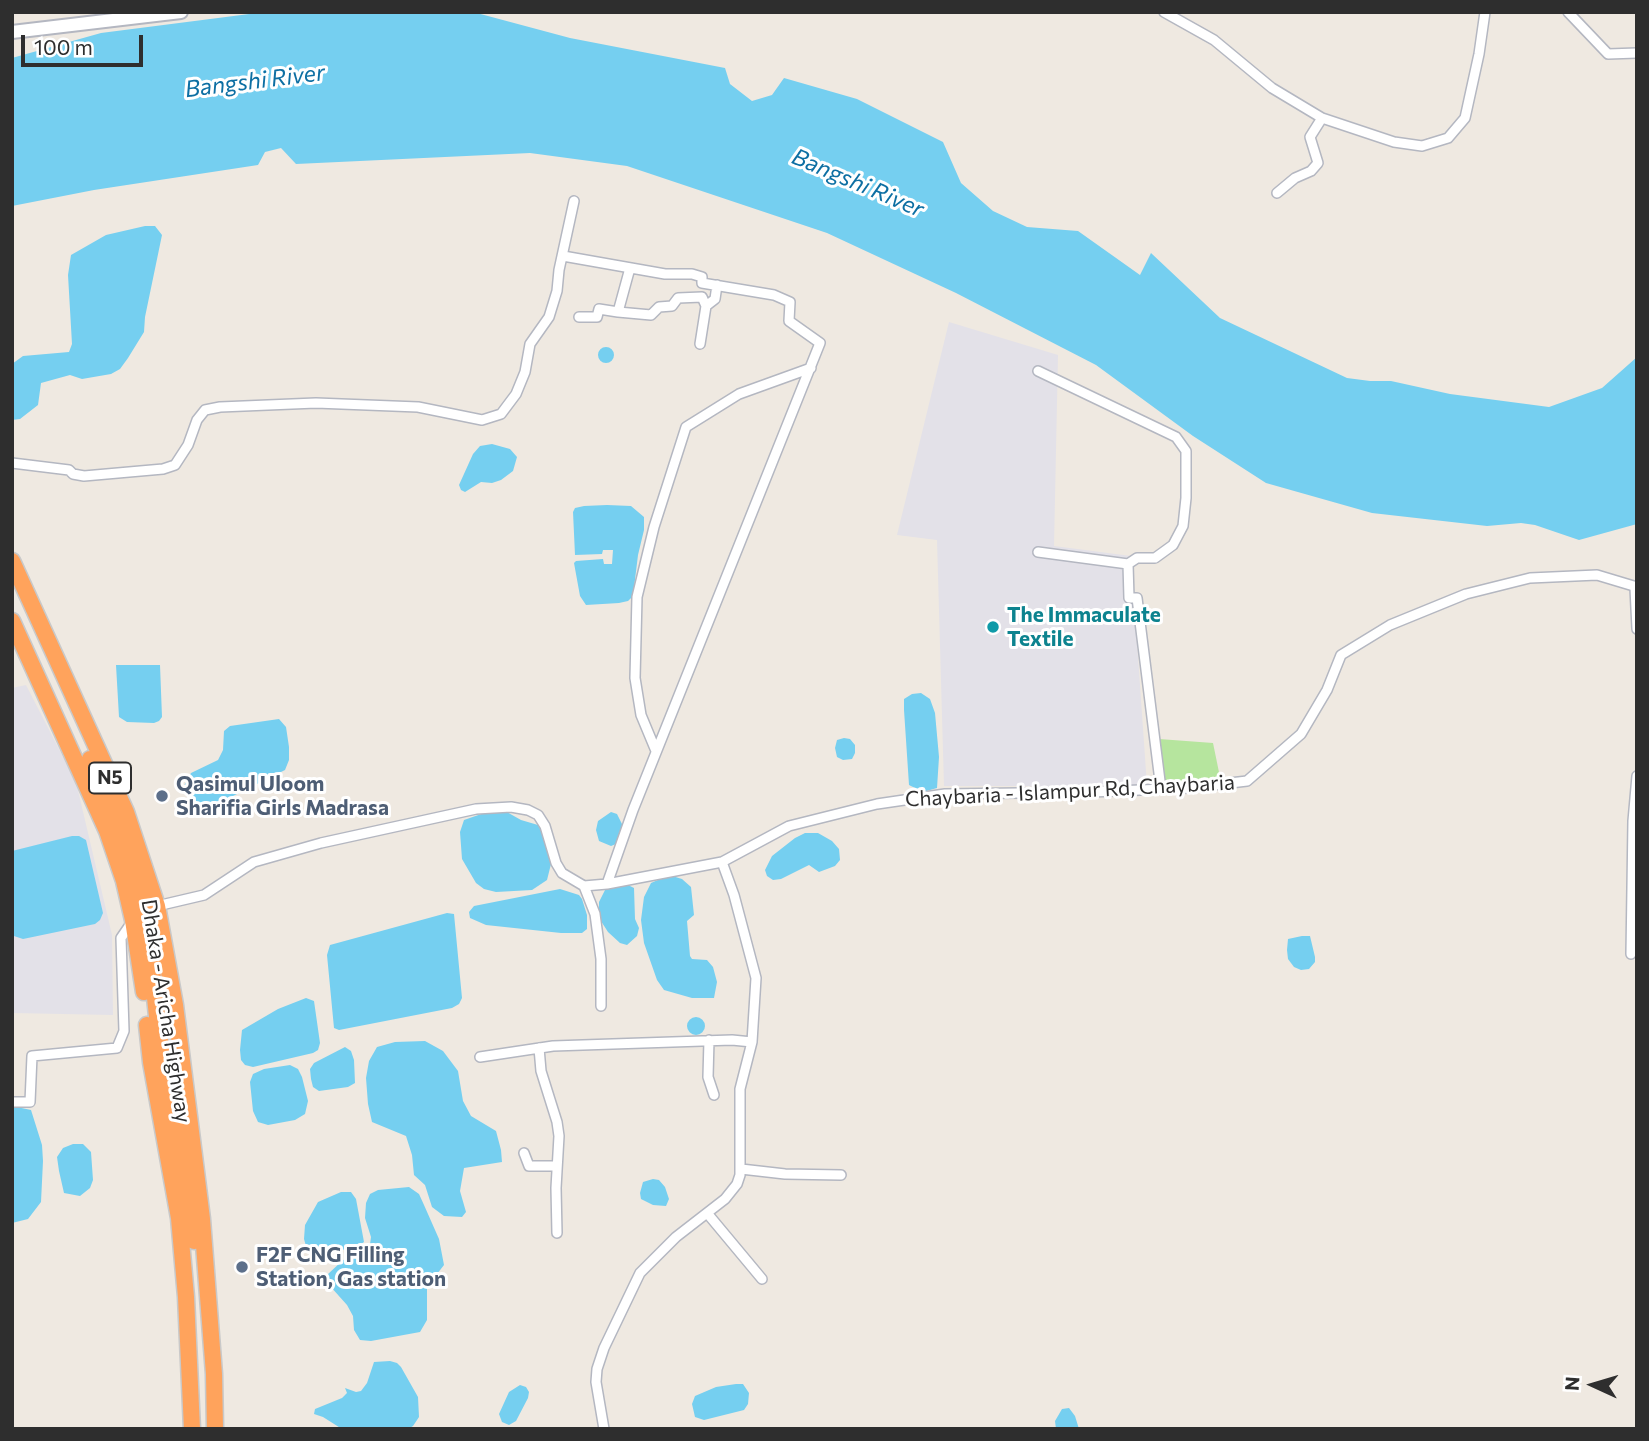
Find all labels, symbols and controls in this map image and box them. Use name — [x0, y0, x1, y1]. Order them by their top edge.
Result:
scale bar — [24, 21, 147, 65]
text: 100 m — [34, 34, 93, 59]
water label: Bangshi River — [183, 59, 327, 103]
water label: Bangshi River — [788, 143, 928, 223]
place label: The Immaculate Textile — [1007, 602, 1161, 652]
marker: The Immaculate Textile — [985, 619, 1001, 635]
road number: N5 — [89, 762, 131, 793]
street label: Chaybaria - Islampur Rd, Chaybaria — [904, 770, 1236, 812]
place label: Qasimul Uloom Sharifia Girls Madrasa — [176, 771, 389, 821]
marker: Qasimul Uloom Sharifia Girls Madrasa — [154, 788, 170, 804]
street label: Dhaka - Aricha Highway — [136, 897, 196, 1125]
place label: F2F CNG Filling Station, Gas station — [256, 1242, 446, 1292]
marker: F2F CNG Filling Station, Gas station — [234, 1259, 250, 1275]
north arrow — [1558, 1350, 1628, 1420]
text: N — [1560, 1376, 1584, 1391]

